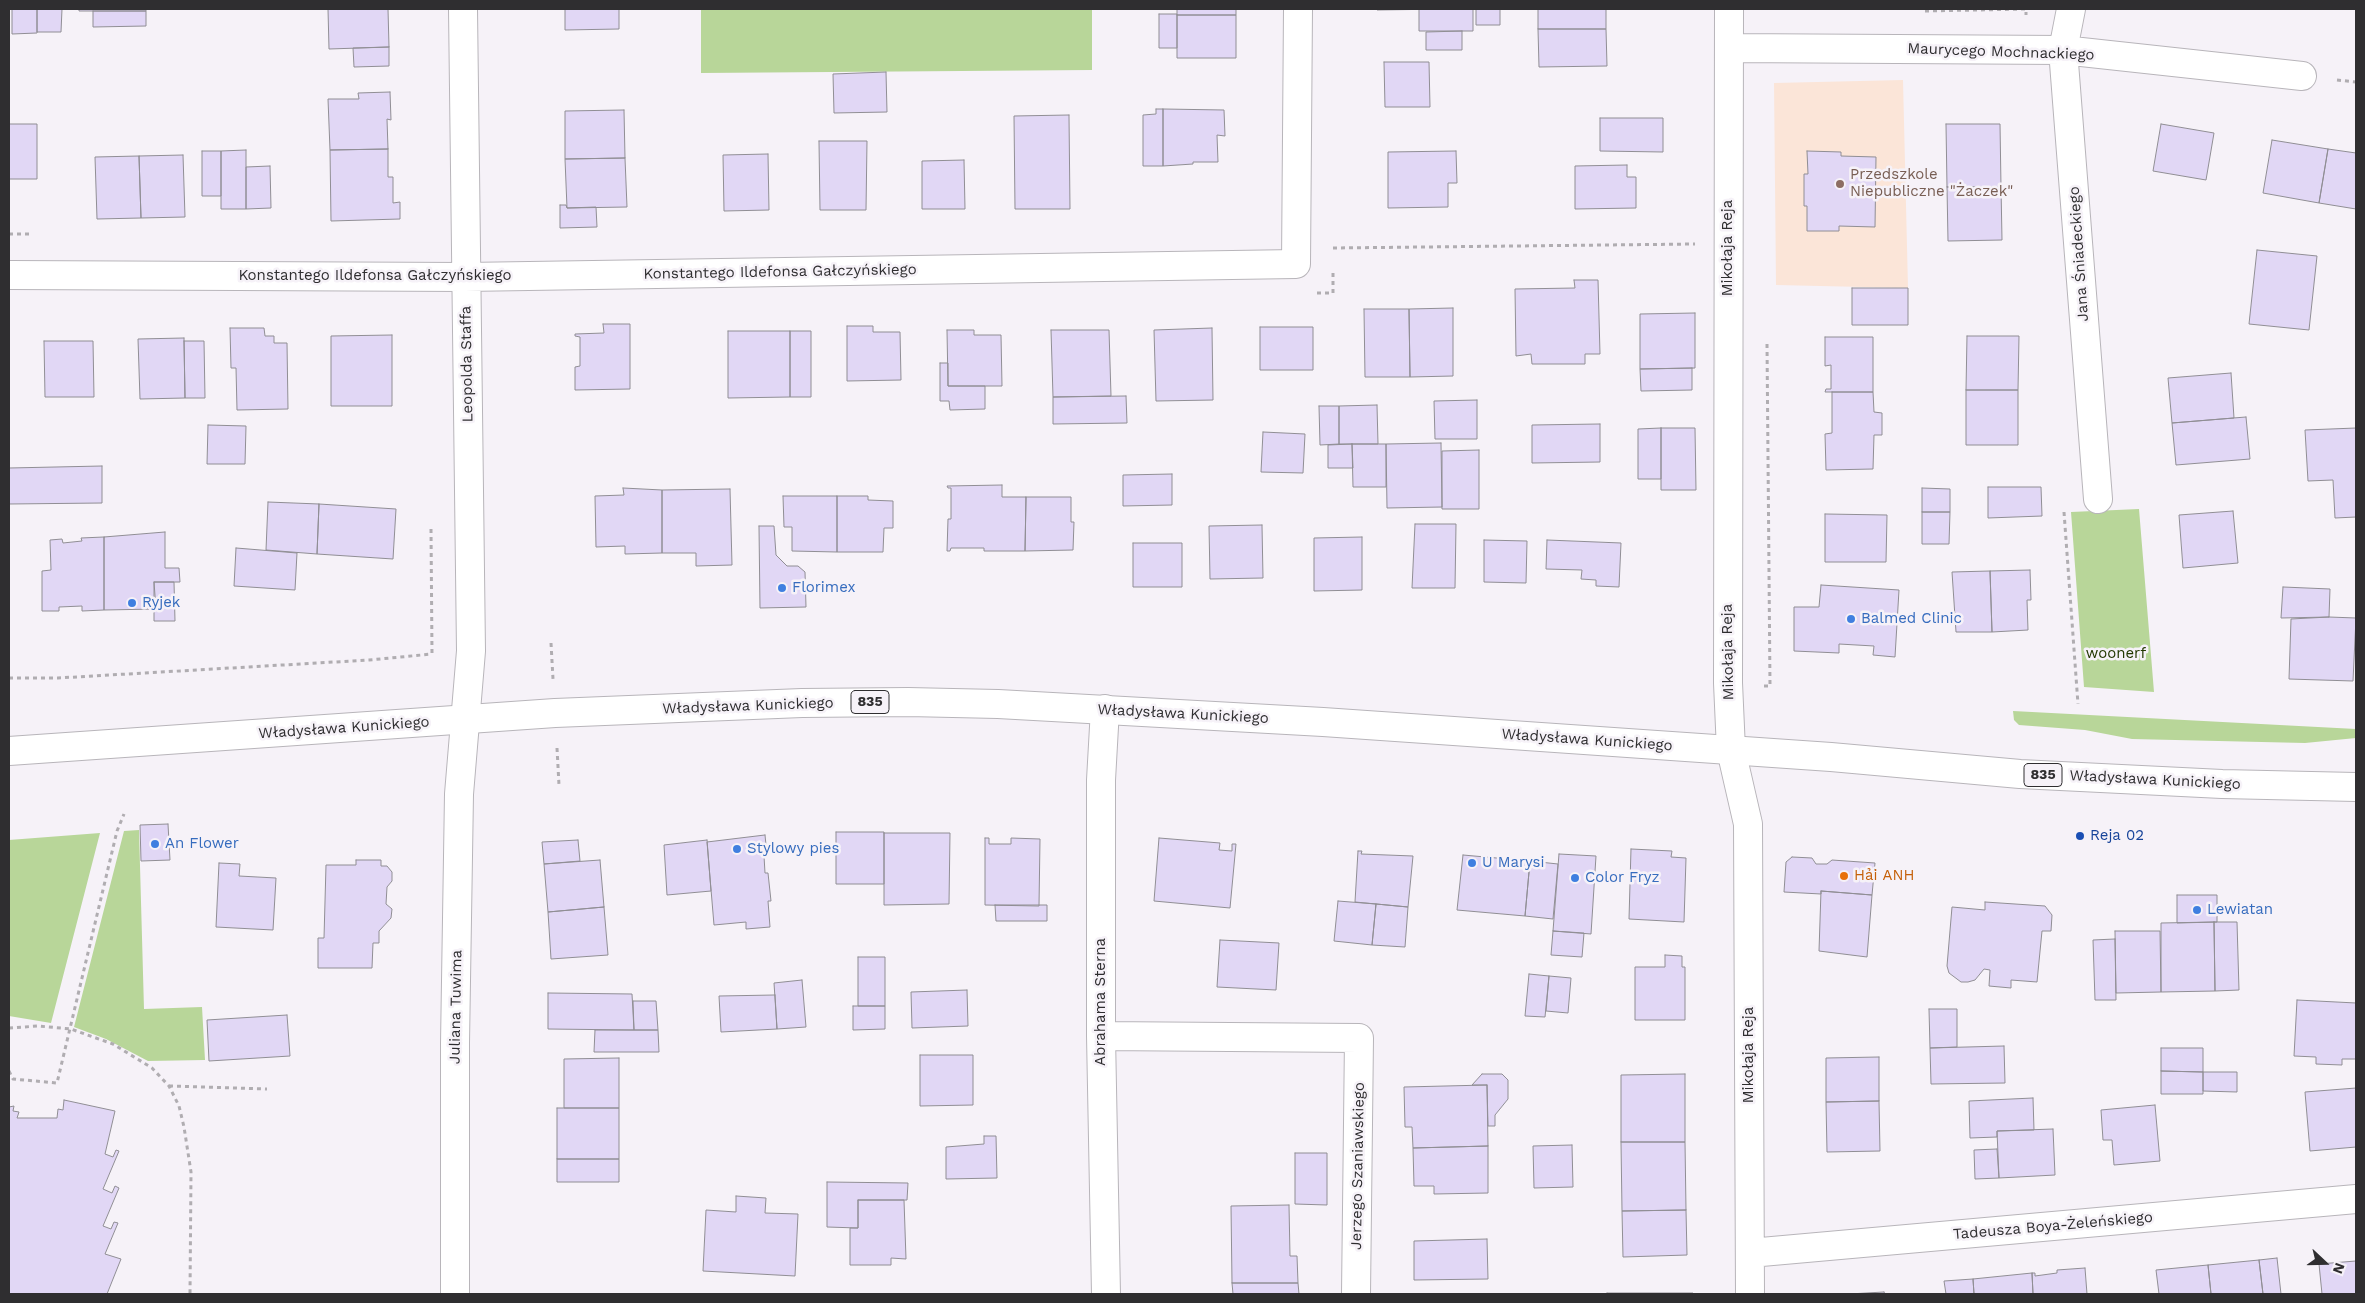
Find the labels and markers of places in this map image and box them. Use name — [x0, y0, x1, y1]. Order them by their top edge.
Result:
place label: Przedszkole Niepubliczne "Żaczek" — [1850, 166, 2013, 201]
marker: Przedszkole Niepubliczne "Żaczek" — [1834, 178, 1846, 190]
place label: Florimex — [792, 579, 856, 597]
marker: Florimex — [776, 582, 788, 594]
place label: Ryjek — [142, 594, 180, 612]
marker: Ryjek — [126, 597, 138, 609]
place label: Balmed Clinic — [1861, 610, 1962, 628]
marker: Balmed Clinic — [1845, 613, 1857, 625]
place label: Reja 02 — [2090, 827, 2144, 845]
marker: Reja 02 — [2074, 830, 2086, 842]
place label: An Flower — [165, 835, 239, 853]
marker: An Flower — [149, 838, 161, 850]
place label: Stylowy pies — [747, 840, 839, 858]
marker: Stylowy pies — [731, 843, 743, 855]
place label: U Marysi — [1482, 854, 1545, 872]
marker: U Marysi — [1466, 857, 1478, 869]
place label: Hải ANH — [1854, 867, 1914, 885]
place label: Color Fryz — [1585, 869, 1660, 887]
marker: Hải ANH — [1838, 870, 1850, 882]
marker: Color Fryz — [1569, 872, 1581, 884]
place label: Lewiatan — [2207, 901, 2273, 919]
marker: Lewiatan — [2191, 904, 2203, 916]

